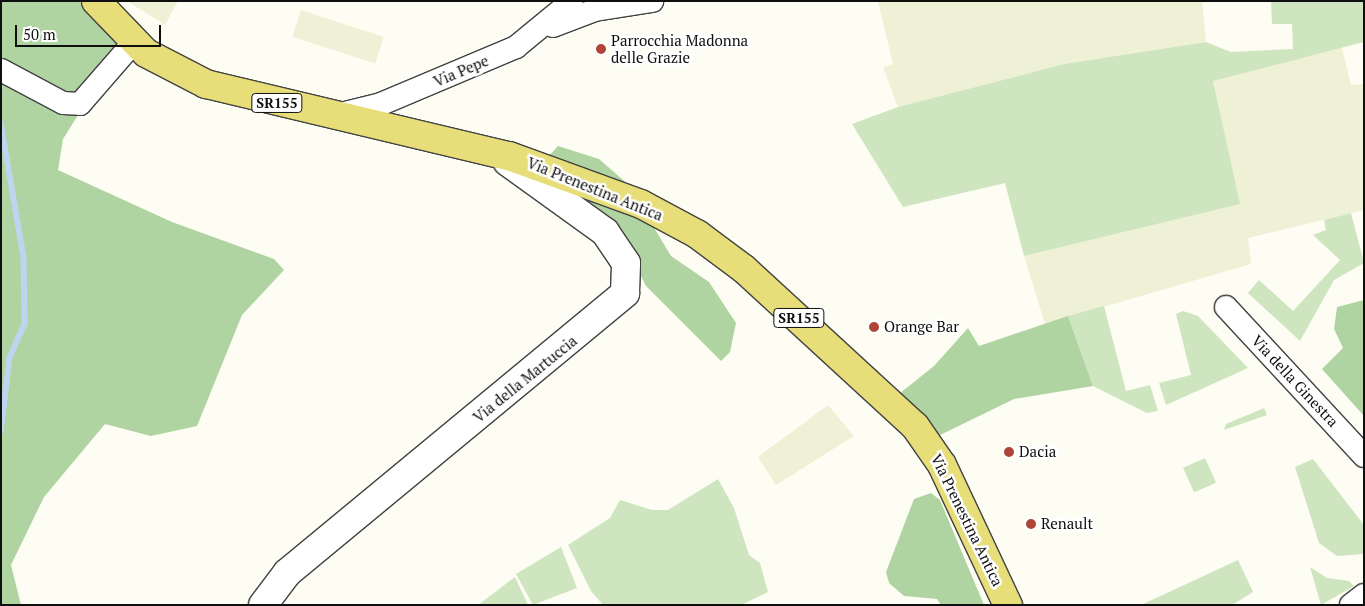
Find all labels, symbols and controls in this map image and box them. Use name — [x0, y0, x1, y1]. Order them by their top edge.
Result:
scale bar — [18, 15, 164, 47]
text: 50 m — [23, 24, 56, 44]
place label: Parrocchia Madonna delle Grazie — [611, 31, 748, 66]
marker: Parrocchia Madonna delle Grazie — [595, 43, 607, 55]
street label: Via Pepe — [431, 51, 491, 91]
road number: SR155 — [251, 92, 303, 115]
street label: Via Prenestina Antica — [524, 153, 666, 225]
road number: SR155 — [773, 306, 825, 330]
place label: Orange Bar — [884, 318, 959, 336]
marker: Orange Bar — [868, 321, 880, 333]
street label: Via della Ginestra — [1248, 331, 1342, 431]
street label: Via della Martuccia — [469, 332, 581, 426]
place label: Dacia — [1019, 443, 1056, 461]
marker: Dacia — [1003, 446, 1015, 458]
street label: Via Prenestina Antica — [927, 451, 1007, 589]
place label: Renault — [1041, 515, 1093, 533]
marker: Renault — [1025, 518, 1037, 530]

